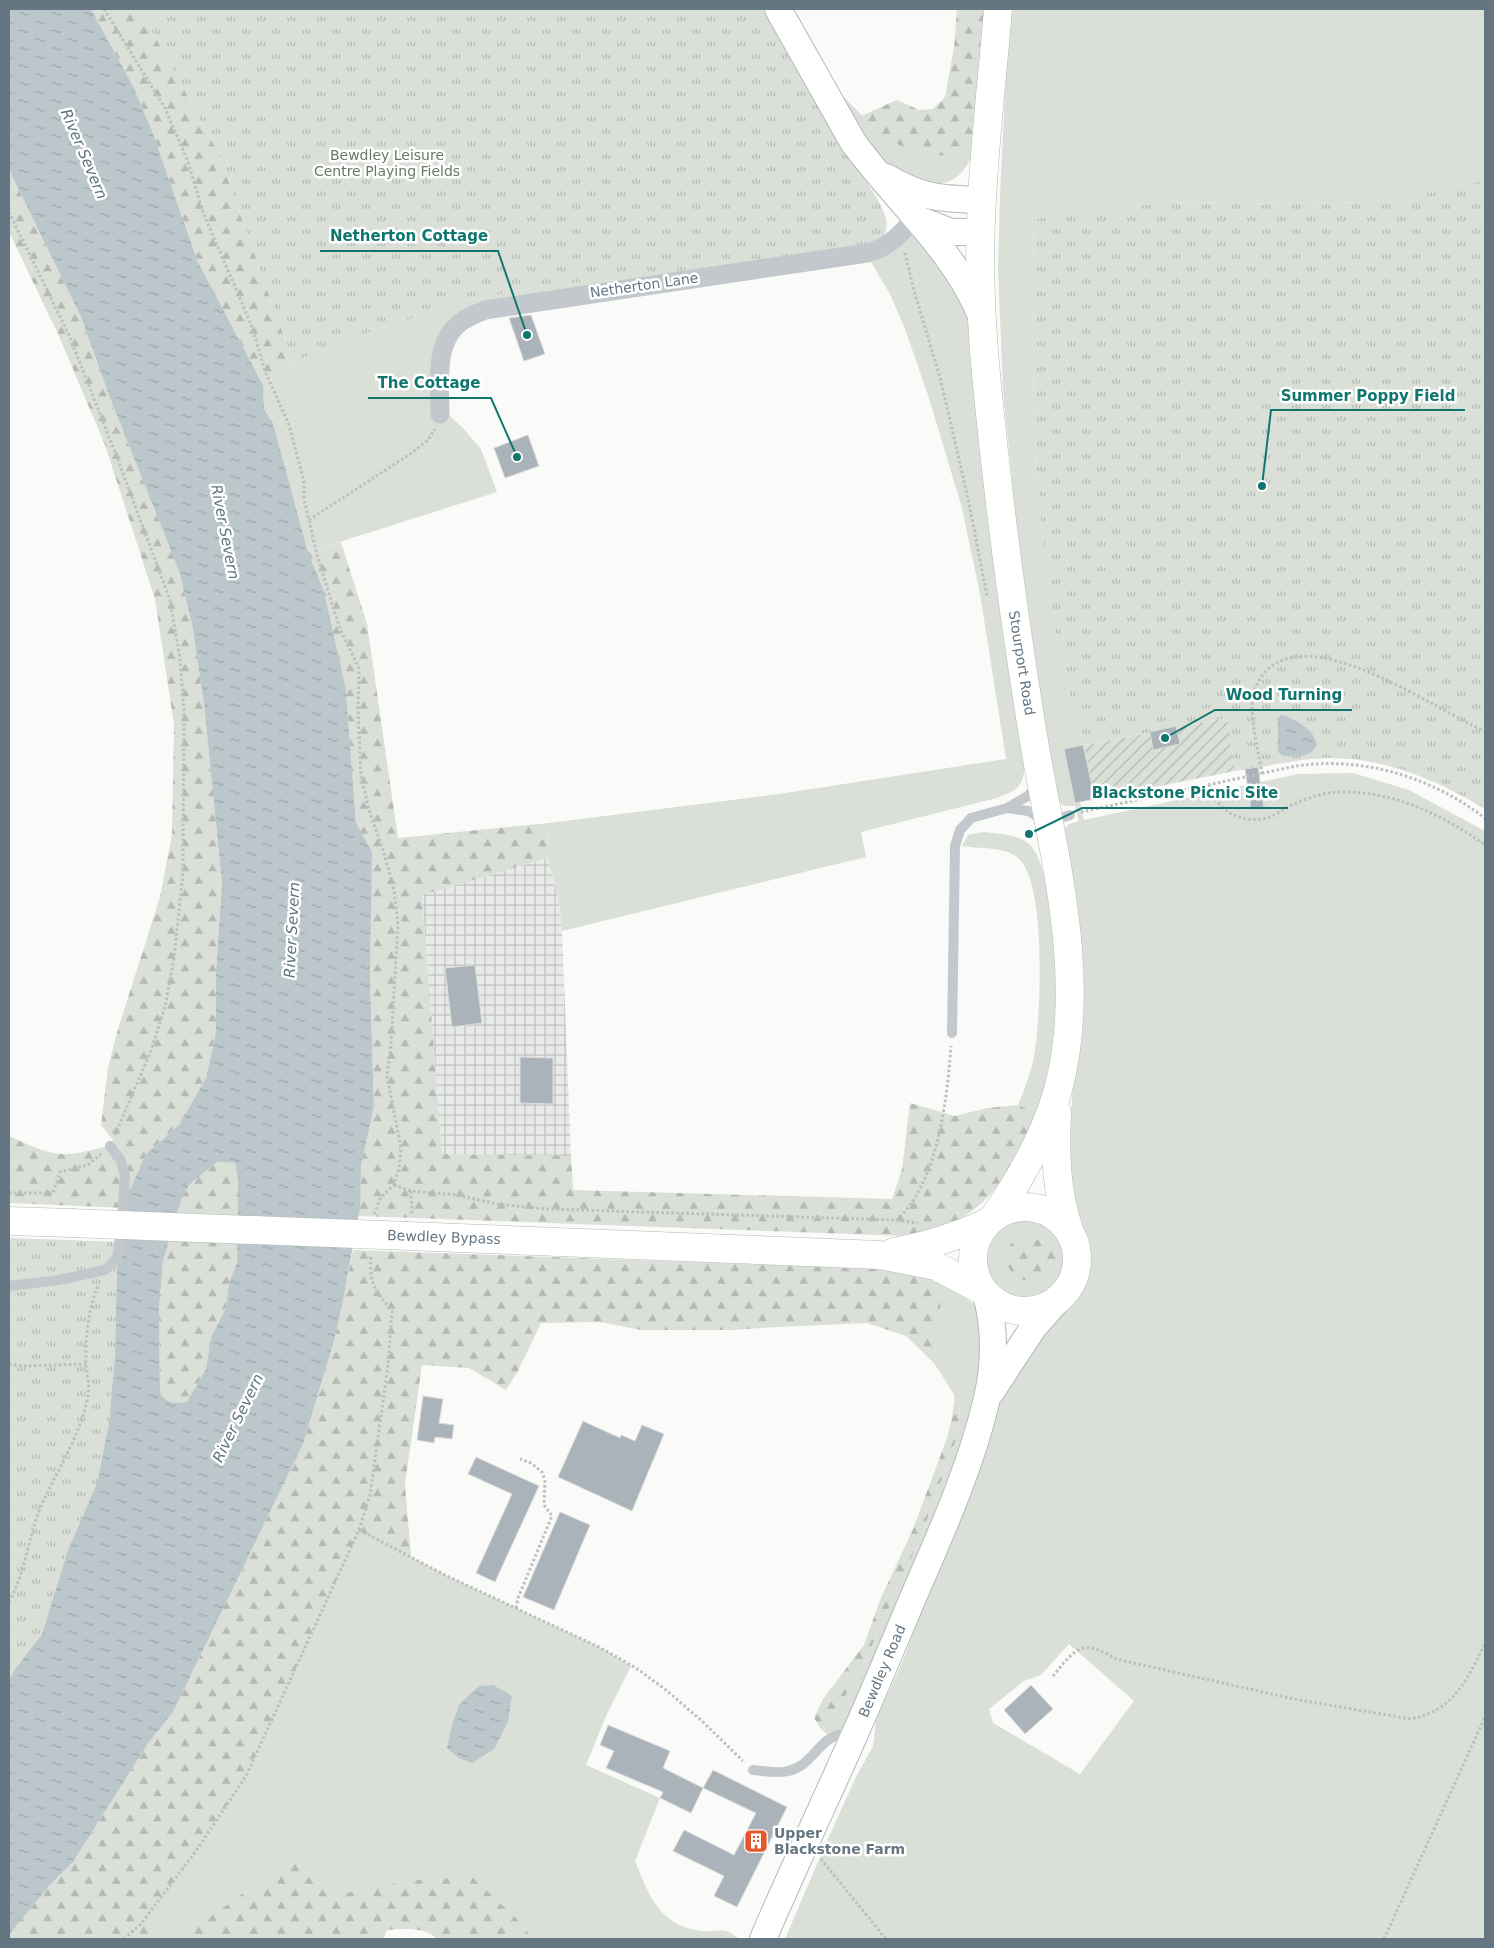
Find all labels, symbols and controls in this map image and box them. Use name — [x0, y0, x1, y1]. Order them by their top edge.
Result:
water label: River Severn — [57, 106, 111, 202]
park label: Bewdley Leisure Centre Playing Fields — [314, 147, 460, 179]
callout: Netherton Cottage — [320, 221, 498, 251]
text: Netherton Cottage — [330, 227, 488, 245]
street label: Netherton Lane — [589, 269, 699, 301]
callout: The Cottage — [368, 368, 491, 398]
text: The Cottage — [378, 374, 481, 392]
callout: Summer Poppy Field — [1271, 380, 1465, 410]
text: Summer Poppy Field — [1281, 387, 1455, 405]
water label: River Severn — [207, 483, 243, 581]
street label: Stourport Road — [1006, 609, 1038, 717]
callout: Wood Turning — [1215, 680, 1352, 710]
text: Wood Turning — [1226, 686, 1342, 704]
callout: Blackstone Picnic Site — [1082, 778, 1288, 808]
text: Blackstone Picnic Site — [1092, 784, 1278, 802]
water label: River Severn — [280, 882, 304, 978]
street label: Bewdley Bypass — [387, 1227, 501, 1247]
water label: River Severn — [209, 1371, 267, 1465]
street label: Bewdley Road — [855, 1622, 909, 1720]
place label: Upper Blackstone Farm — [774, 1825, 905, 1857]
building icon: Upper Blackstone Farm — [743, 1828, 769, 1854]

